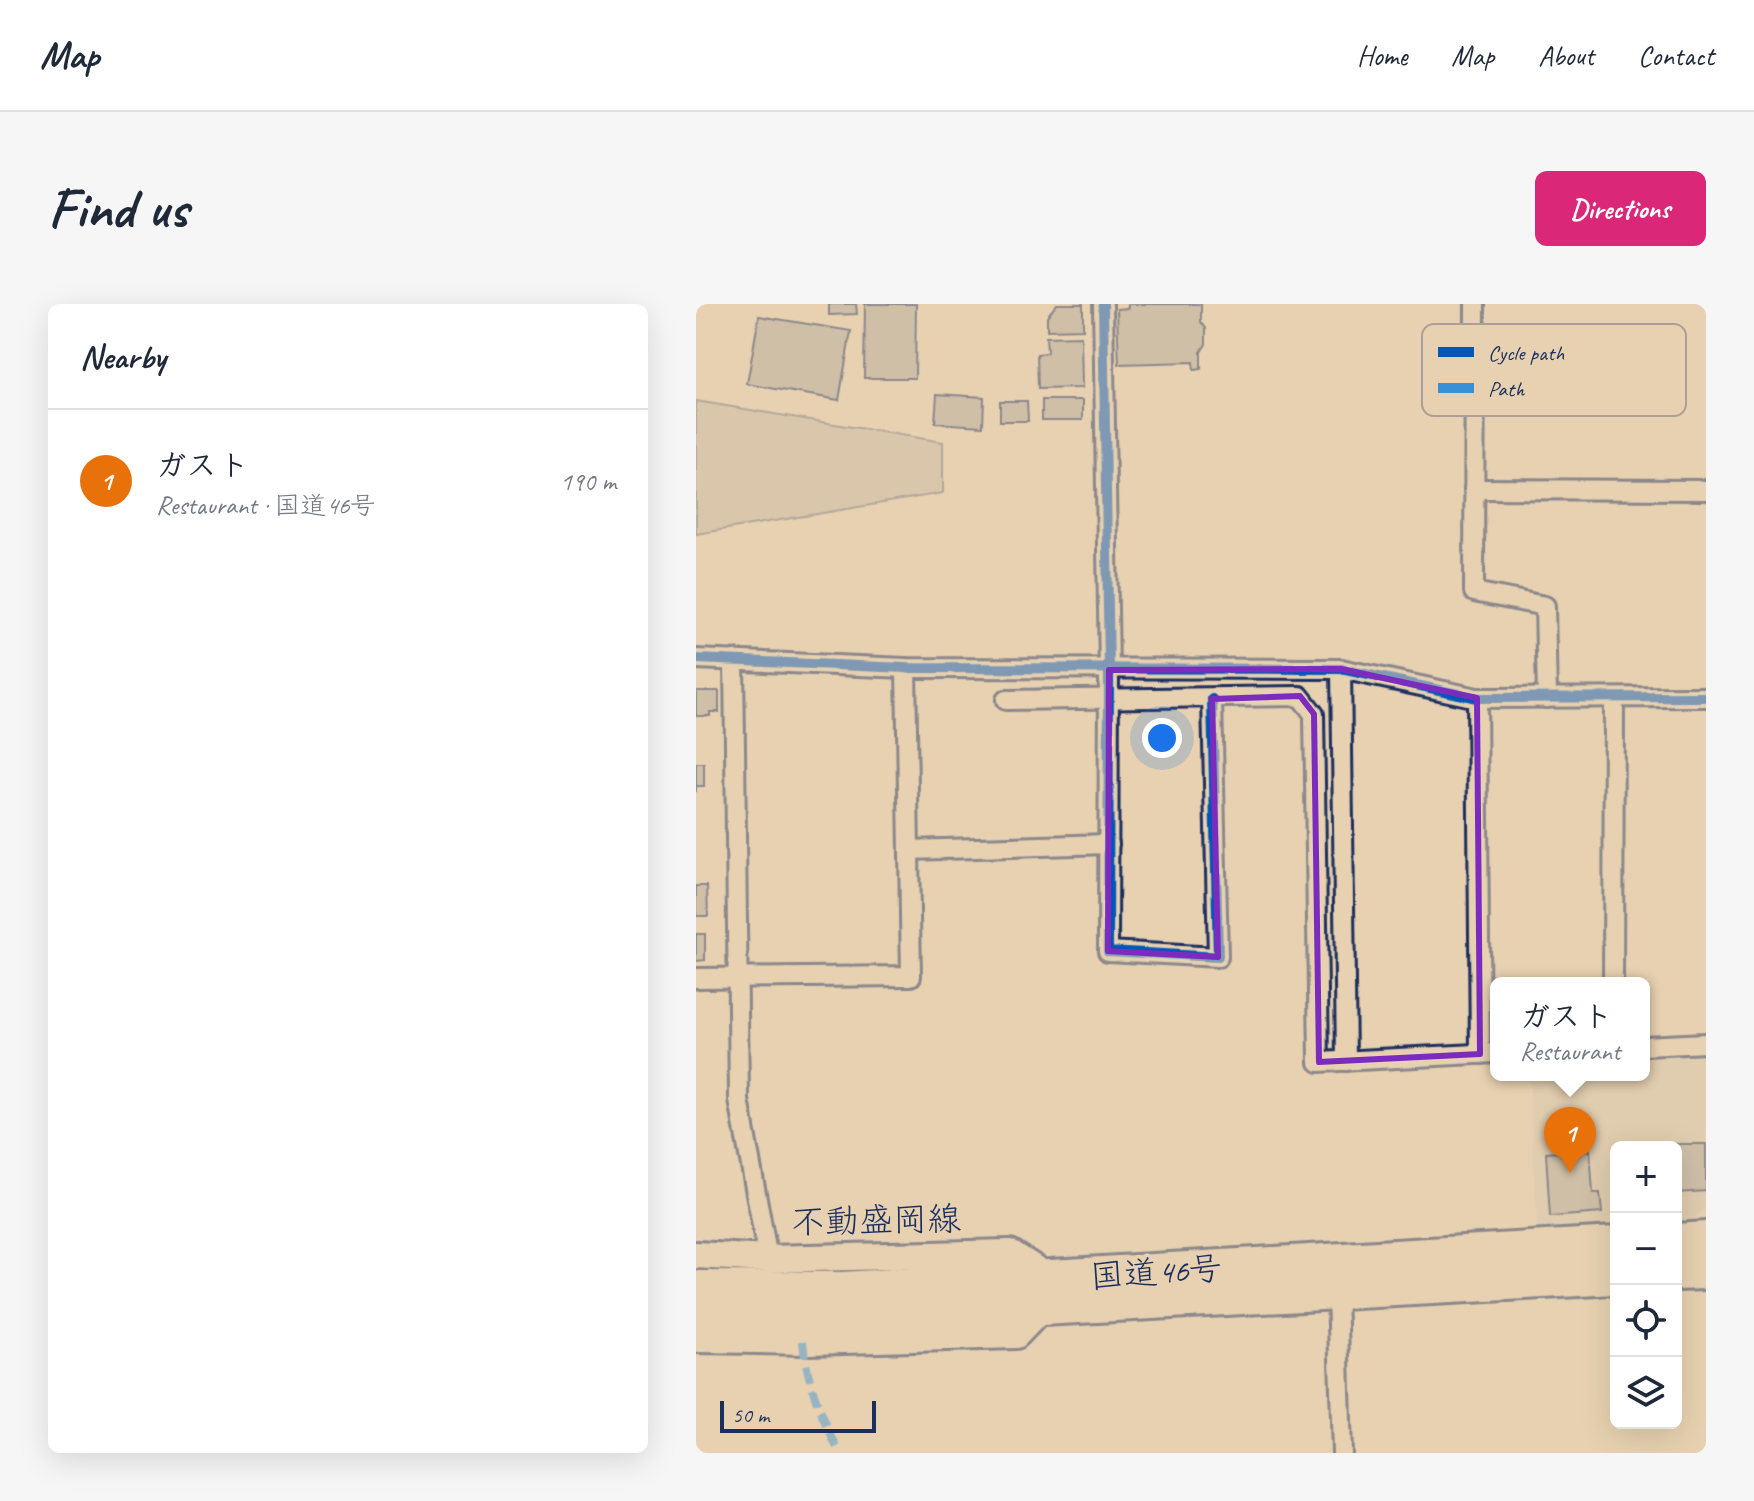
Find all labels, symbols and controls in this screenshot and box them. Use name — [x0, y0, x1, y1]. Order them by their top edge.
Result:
text: Map — [40, 32, 99, 79]
text: Home — [1357, 38, 1407, 73]
text: Map — [1451, 38, 1494, 73]
text: About — [1538, 38, 1594, 73]
text: Contact — [1638, 38, 1714, 73]
button: Directions — [1535, 171, 1706, 246]
text: Find us — [48, 173, 188, 244]
legend — [1422, 324, 1686, 416]
text: Nearby — [80, 335, 166, 378]
text: Cycle path — [1488, 339, 1565, 367]
text: Path — [1488, 375, 1525, 403]
text: ガスト — [156, 446, 249, 484]
text: 1 — [100, 465, 112, 498]
text: 190 m — [560, 465, 616, 498]
text: Restaurant · 国道46号 — [156, 489, 376, 522]
your location — [1142, 718, 1182, 758]
popup — [1490, 977, 1650, 1081]
text: ガスト — [1520, 997, 1613, 1035]
text: Restaurant — [1520, 1035, 1620, 1068]
pin: 1 — [1544, 1107, 1596, 1173]
map controls — [1610, 1141, 1682, 1429]
button: + — [1610, 1141, 1682, 1213]
street label: 不動盛岡線 — [791, 1197, 961, 1243]
button: − — [1610, 1213, 1682, 1285]
street label: 国道46号 — [1088, 1246, 1224, 1298]
button: locate — [1610, 1285, 1682, 1357]
button: layers — [1610, 1357, 1682, 1429]
scale bar — [720, 1397, 876, 1433]
text: 50 m — [732, 1401, 769, 1429]

